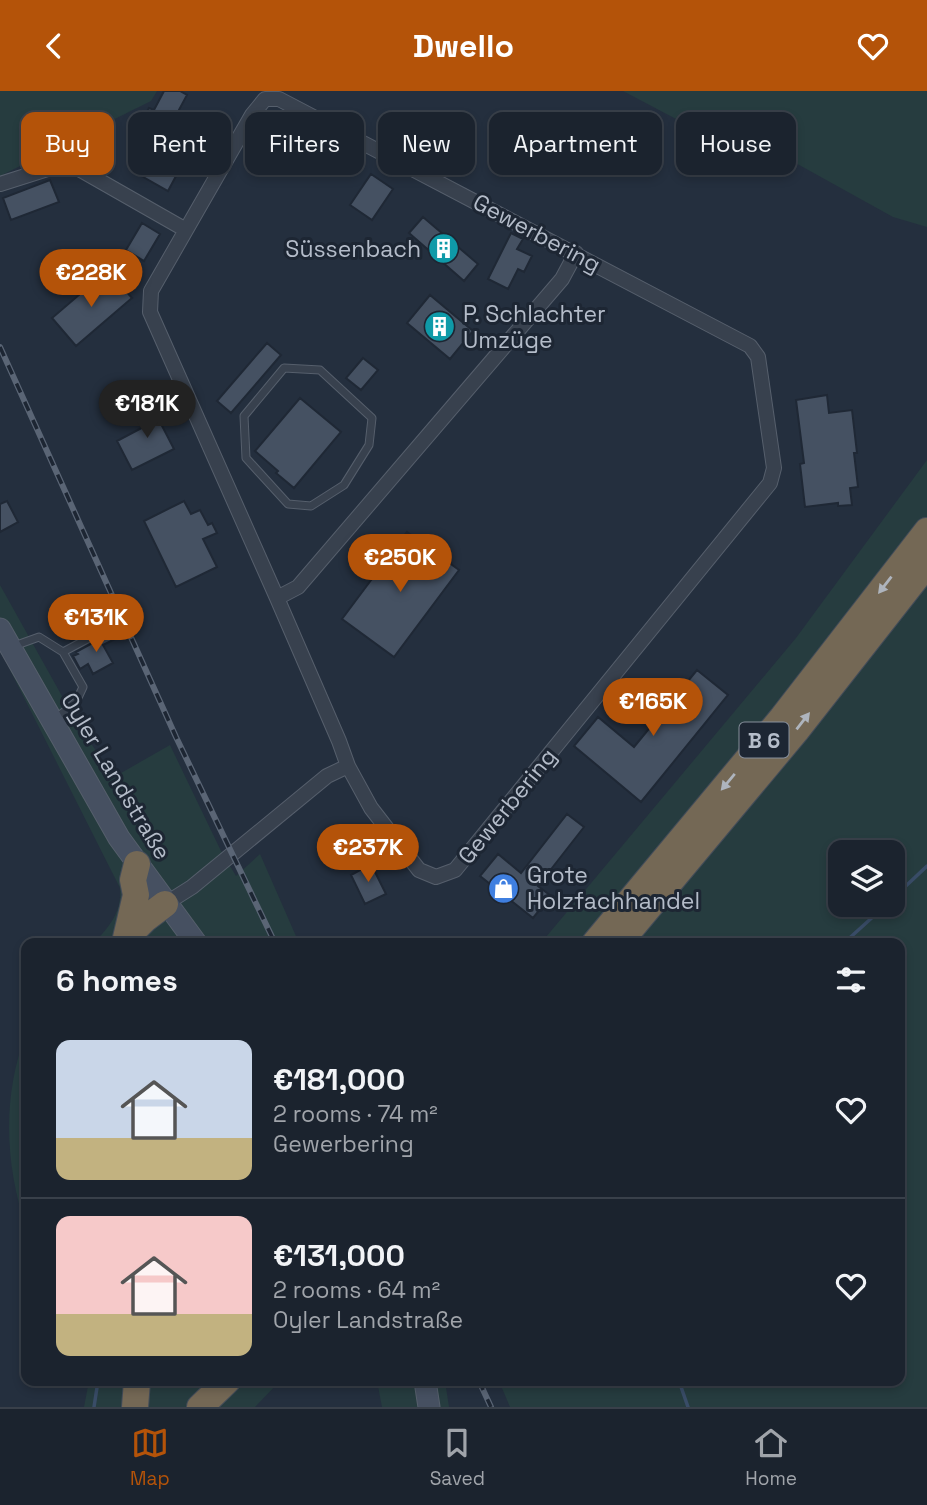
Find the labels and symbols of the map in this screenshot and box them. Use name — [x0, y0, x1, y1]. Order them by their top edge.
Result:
street label: Gewerbering — [468, 187, 606, 279]
building icon: Süssenbach — [427, 232, 461, 266]
place label: Süssenbach — [285, 234, 421, 264]
pin: €228K — [42, 249, 140, 309]
place label: P. Schlachter Umzüge — [463, 299, 606, 355]
building icon: P. Schlachter Umzüge — [423, 310, 457, 344]
pin: €181K — [98, 381, 196, 440]
pin: €250K — [351, 535, 449, 594]
one-way arrow — [879, 576, 893, 594]
pin: €131K — [47, 595, 145, 654]
pin: €165K — [604, 679, 702, 738]
street label: Oyler Landstraße — [54, 687, 178, 865]
one-way arrow — [796, 712, 811, 730]
road number: B 6 — [740, 723, 788, 757]
street label: Gewerbering — [451, 742, 563, 870]
one-way arrow — [721, 773, 736, 791]
pin: €237K — [319, 825, 417, 884]
place label: Grote Holzfachhandel — [527, 860, 700, 916]
shop icon: Grote Holzfachhandel — [487, 871, 521, 905]

